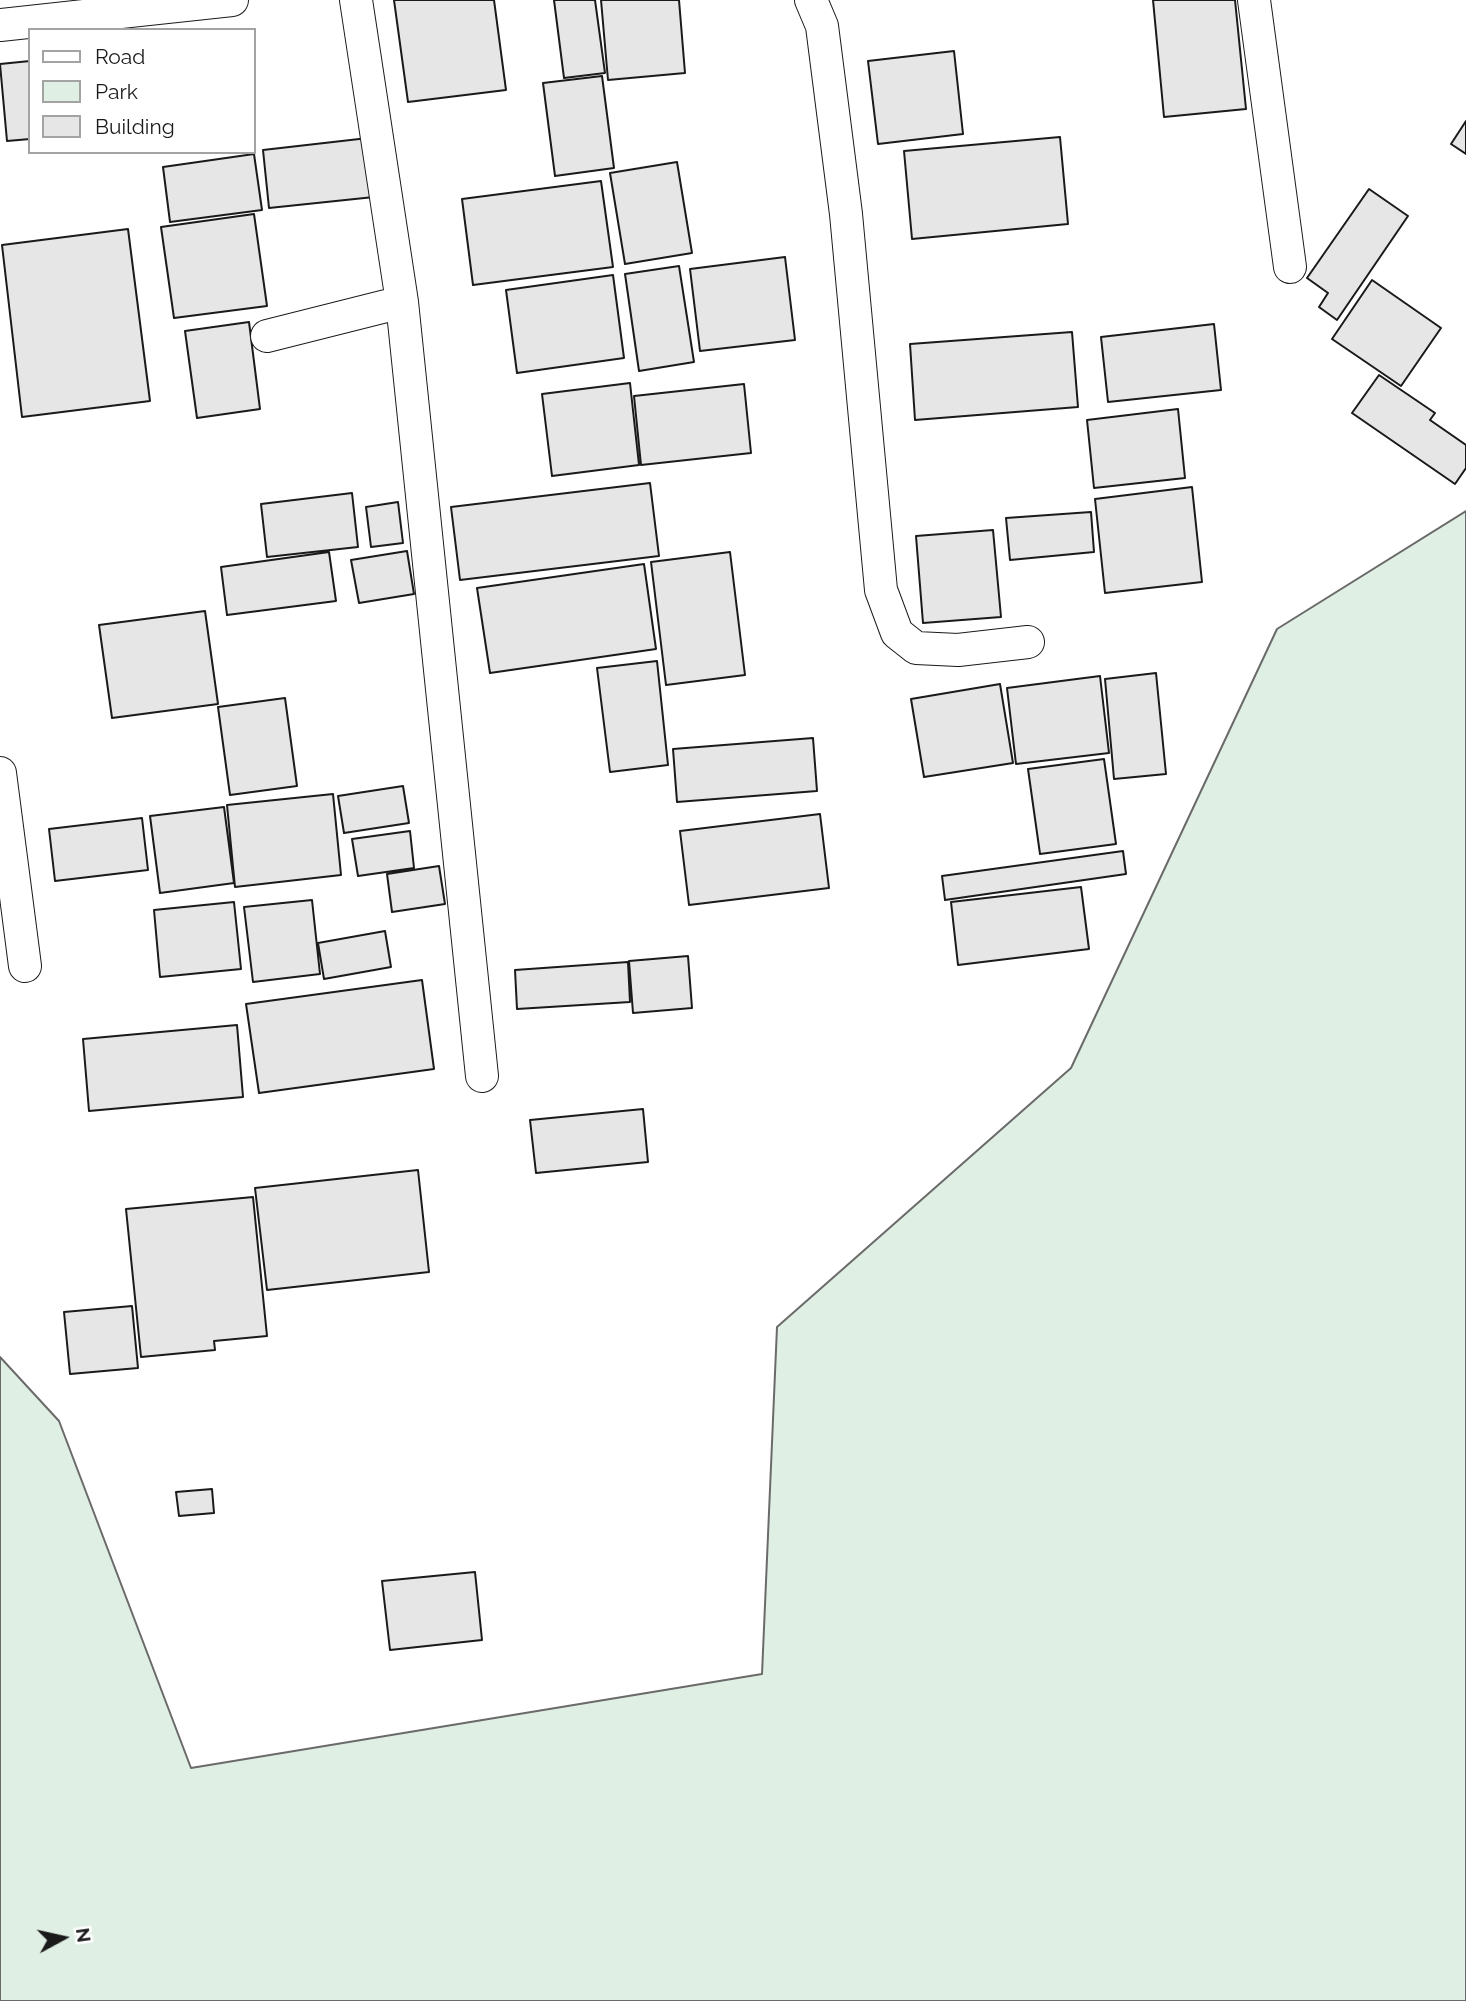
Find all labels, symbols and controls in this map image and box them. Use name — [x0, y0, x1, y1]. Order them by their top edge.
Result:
legend — [28, 28, 256, 154]
text: Road — [95, 44, 145, 69]
text: Park — [95, 79, 138, 104]
text: Building — [95, 114, 175, 139]
north arrow — [28, 1903, 98, 1973]
text: N — [72, 1926, 96, 1944]

